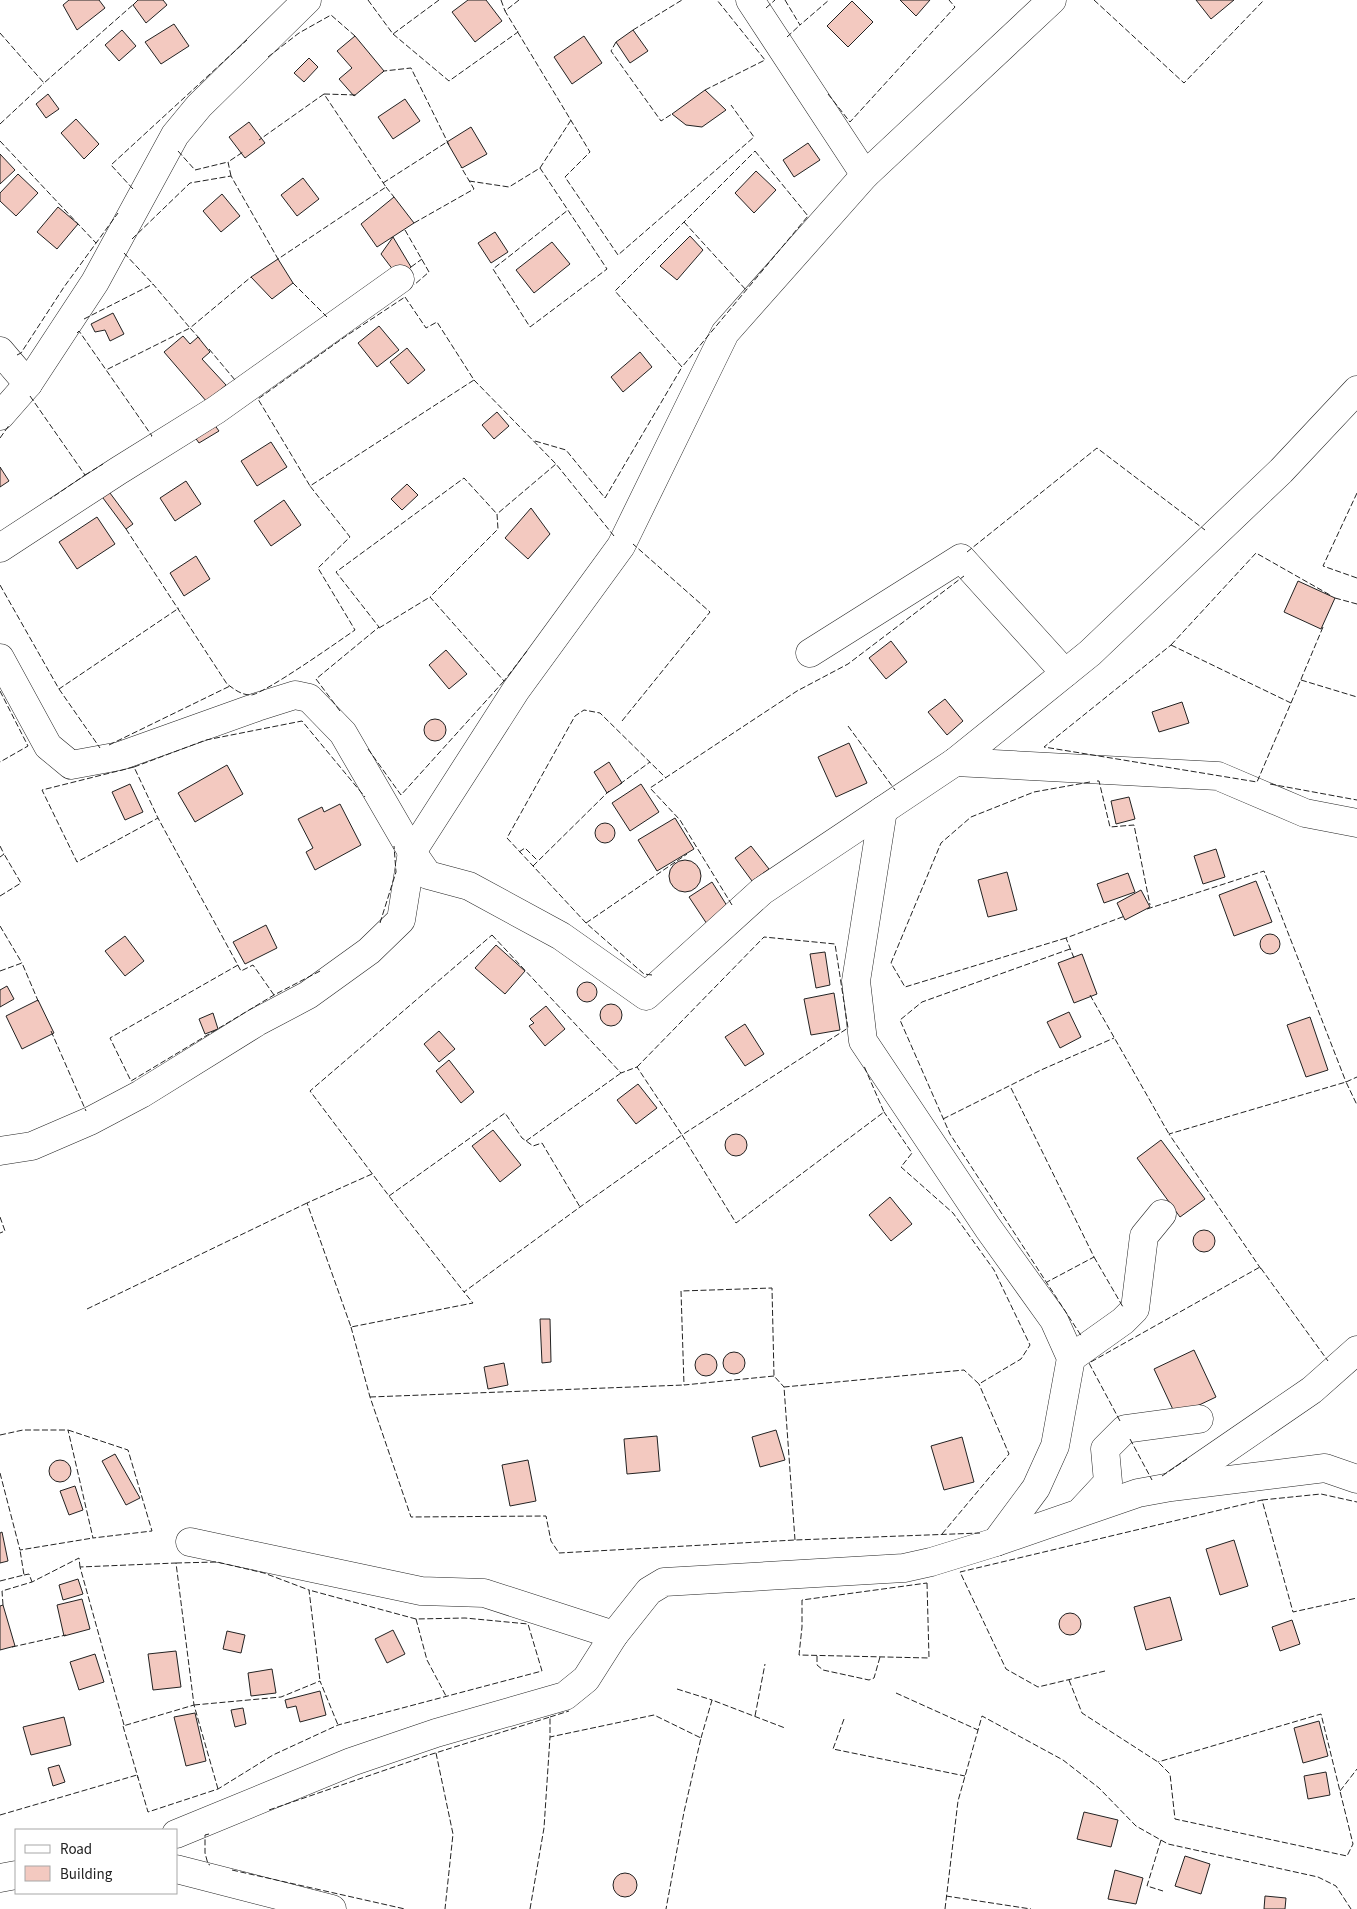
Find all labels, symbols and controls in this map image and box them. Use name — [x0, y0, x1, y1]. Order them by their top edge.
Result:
legend — [15, 1829, 178, 1894]
text: Road — [60, 1839, 92, 1860]
text: Building — [60, 1864, 113, 1885]

